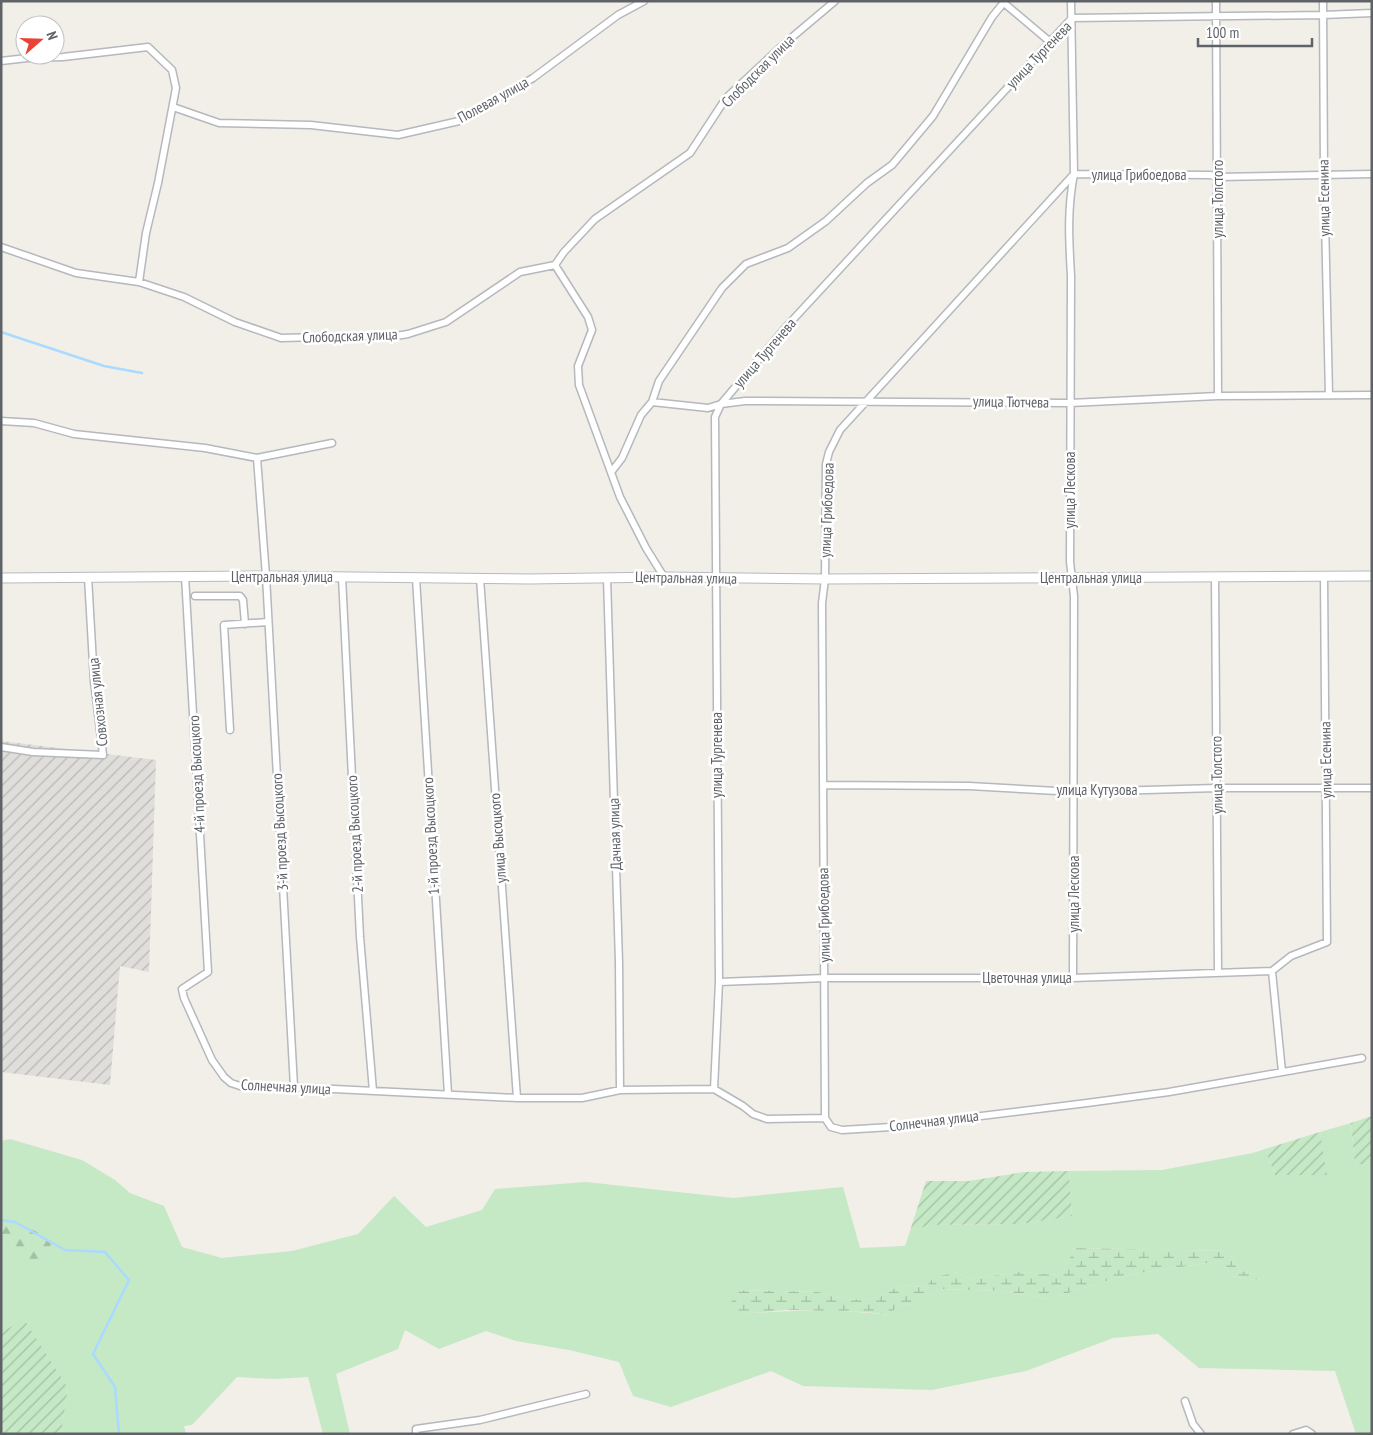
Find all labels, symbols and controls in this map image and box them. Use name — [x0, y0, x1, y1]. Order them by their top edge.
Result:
north arrow — [15, 15, 65, 65]
scale bar — [1198, 15, 1312, 47]
street label: улица Тургенева — [1002, 17, 1075, 92]
text: 100 m — [1206, 23, 1239, 42]
text: N — [42, 29, 62, 42]
street label: Слободская улица — [717, 30, 798, 111]
street label: Полевая улица — [454, 72, 532, 127]
street label: улица Есенина — [1313, 159, 1334, 237]
street label: улица Толстого — [1208, 160, 1227, 238]
street label: улица Грибоедова — [1091, 165, 1187, 184]
street label: улица Тургенева — [729, 314, 800, 391]
street label: Слободская улица — [302, 324, 398, 347]
street label: улица Тютчева — [973, 391, 1049, 412]
street label: улица Лескова — [1060, 451, 1079, 529]
street label: улица Грибоедова — [815, 462, 838, 558]
street label: Центральная улица — [231, 567, 333, 586]
street label: Центральная улица — [635, 567, 737, 588]
street label: Центральная улица — [1040, 568, 1142, 587]
street label: Совхозная улица — [83, 657, 112, 747]
street label: улица Тургенева — [707, 712, 726, 798]
street label: 4-й проезд Высоцкого — [184, 715, 209, 833]
street label: улица Есенина — [1315, 721, 1336, 799]
street label: улица Толстого — [1206, 736, 1227, 814]
street label: 3-й проезд Высоцкого — [267, 773, 292, 891]
street label: 2-й проезд Высоцкого — [342, 775, 367, 893]
street label: 1-й проезд Высоцкого — [418, 777, 443, 895]
street label: улица Кутузова — [1056, 780, 1138, 799]
street label: улица Высоцкого — [485, 792, 510, 884]
street label: Дачная улица — [604, 798, 625, 870]
street label: улица Лескова — [1064, 855, 1083, 933]
street label: улица Грибоедова — [813, 867, 834, 963]
street label: Цветочная улица — [982, 968, 1072, 987]
street label: Солнечная улица — [241, 1075, 331, 1098]
street label: Солнечная улица — [888, 1106, 980, 1135]

